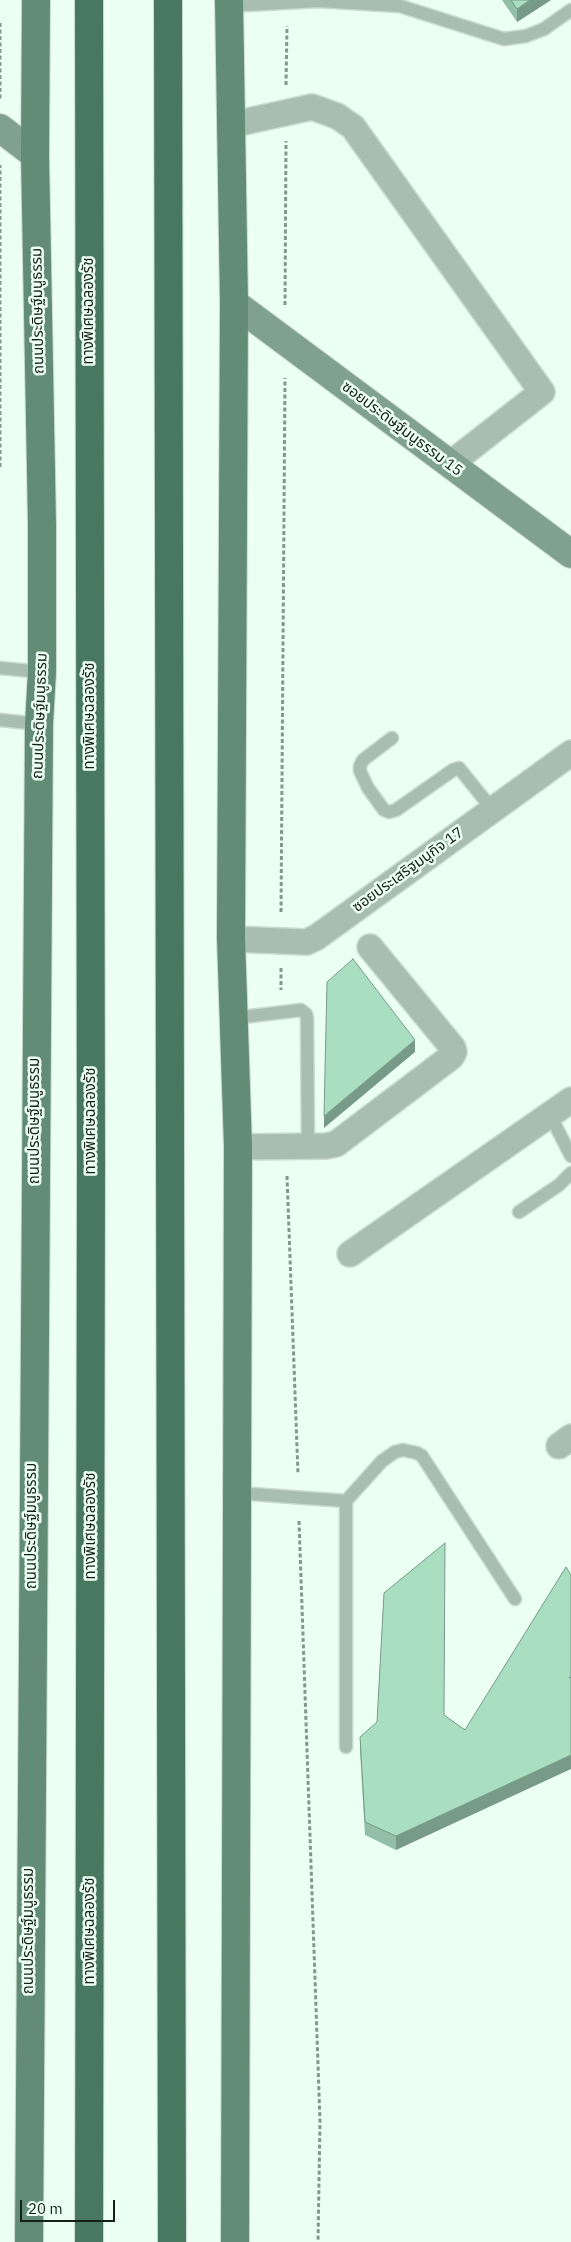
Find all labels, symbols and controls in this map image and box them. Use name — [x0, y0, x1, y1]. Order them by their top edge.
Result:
street label: ถนนประดิษฐ์มนูธรรม — [28, 248, 48, 374]
street label: ทางพิเศษฉลองรัช — [80, 258, 98, 364]
street label: ซอยประดิษฐ์มนูธรรม 15 — [338, 378, 466, 480]
street label: ถนนประดิษฐ์มนูธรรม — [29, 653, 51, 779]
street label: ทางพิเศษฉลองรัช — [81, 663, 99, 769]
street label: ซอยประเสริฐมนูกิจ 17 — [349, 824, 467, 916]
street label: ถนนประดิษฐ์มนูธรรม — [26, 1058, 44, 1184]
street label: ทางพิเศษฉลองรัช — [82, 1068, 100, 1174]
street label: ถนนประดิษฐ์มนูธรรม — [23, 1463, 41, 1589]
street label: ทางพิเศษฉลองรัช — [82, 1473, 100, 1579]
street label: ถนนประดิษฐ์มนูธรรม — [20, 1868, 38, 1994]
street label: ทางพิเศษฉลองรัช — [81, 1878, 99, 1984]
scale bar — [22, 2190, 118, 2222]
text: 20 m — [28, 2199, 63, 2218]

